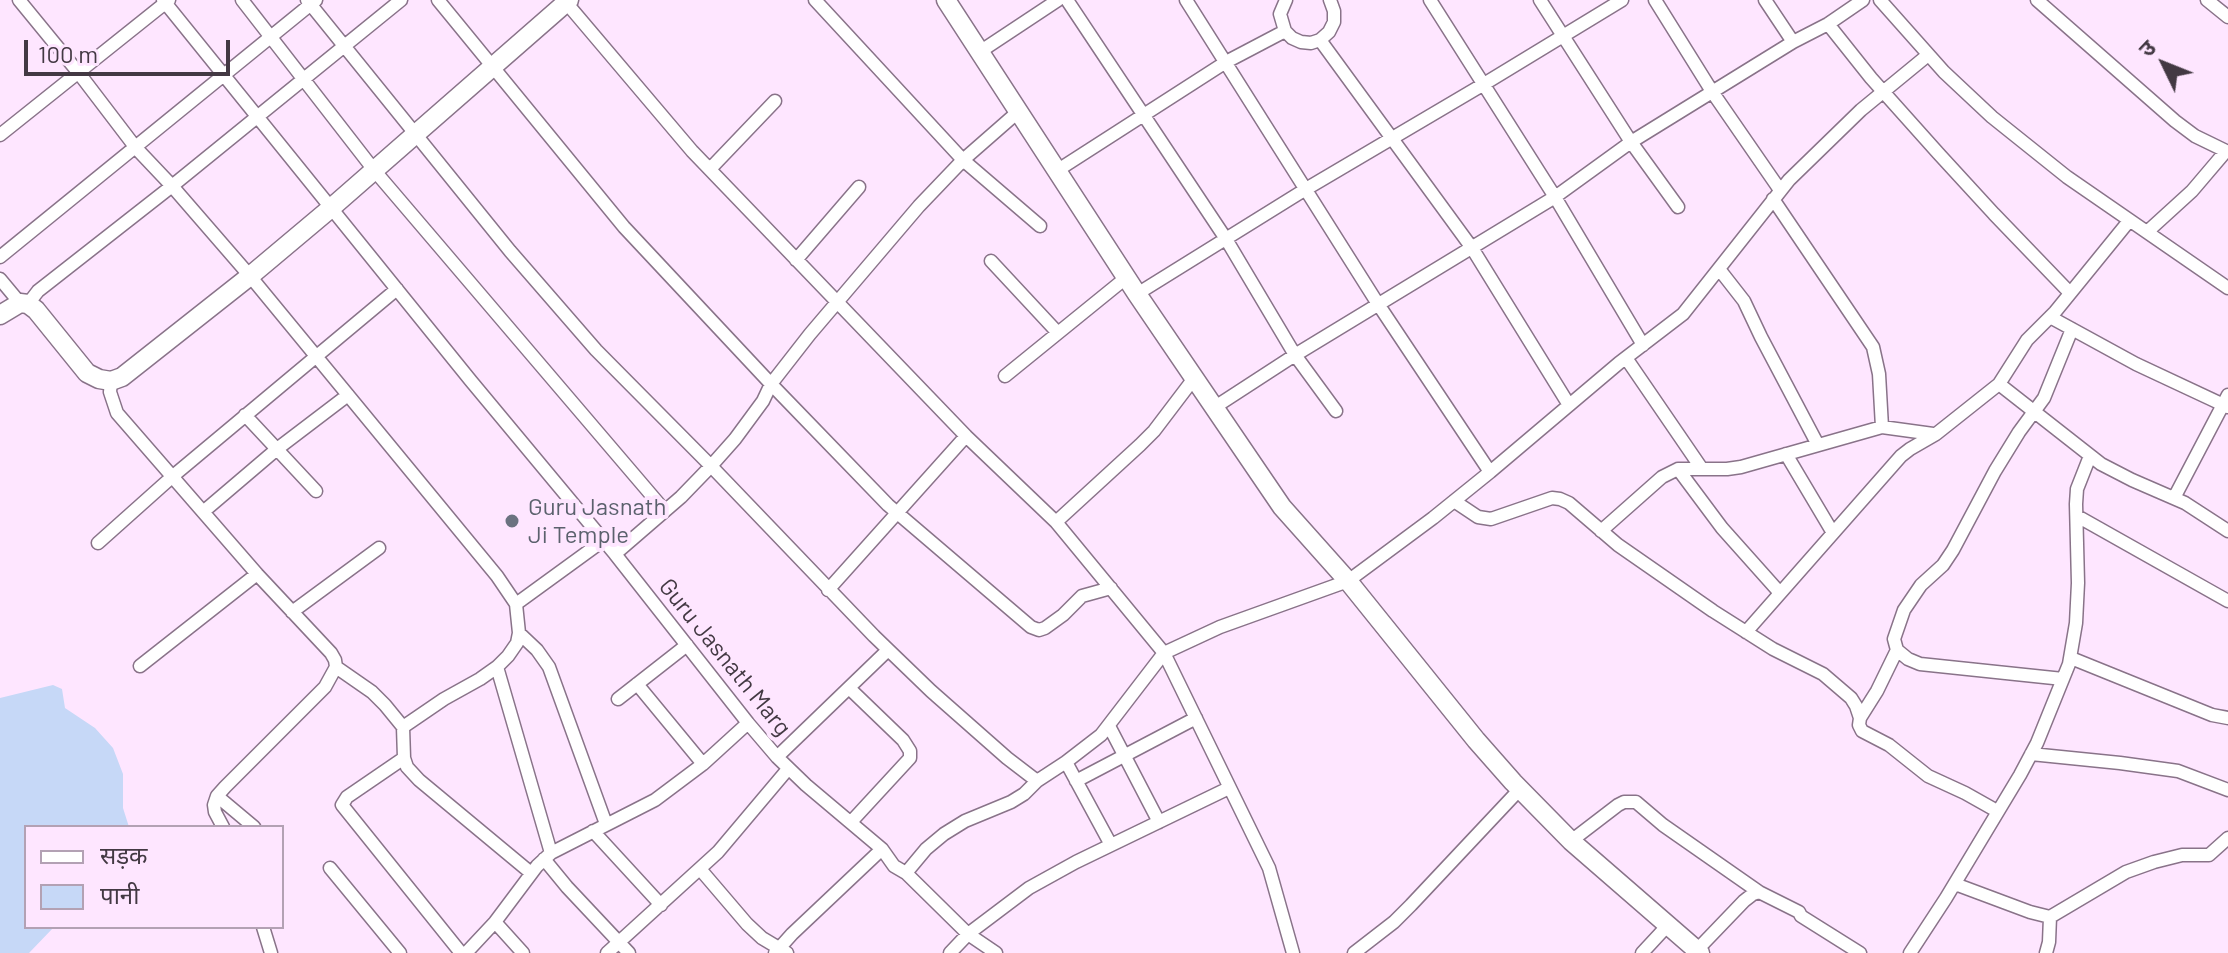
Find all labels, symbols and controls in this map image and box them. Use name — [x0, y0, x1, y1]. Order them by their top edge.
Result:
scale bar — [28, 24, 234, 74]
north arrow — [2124, 24, 2204, 104]
text: उ — [2133, 34, 2160, 61]
text: 100 m — [38, 39, 98, 68]
place label: Guru Jasnath Ji Temple — [528, 493, 666, 549]
marker: Guru Jasnath Ji Temple — [503, 512, 521, 530]
street label: Guru Jasnath Marg — [653, 573, 797, 741]
legend — [24, 825, 284, 929]
text: सड़क — [100, 840, 148, 869]
text: पानी — [100, 880, 139, 909]

